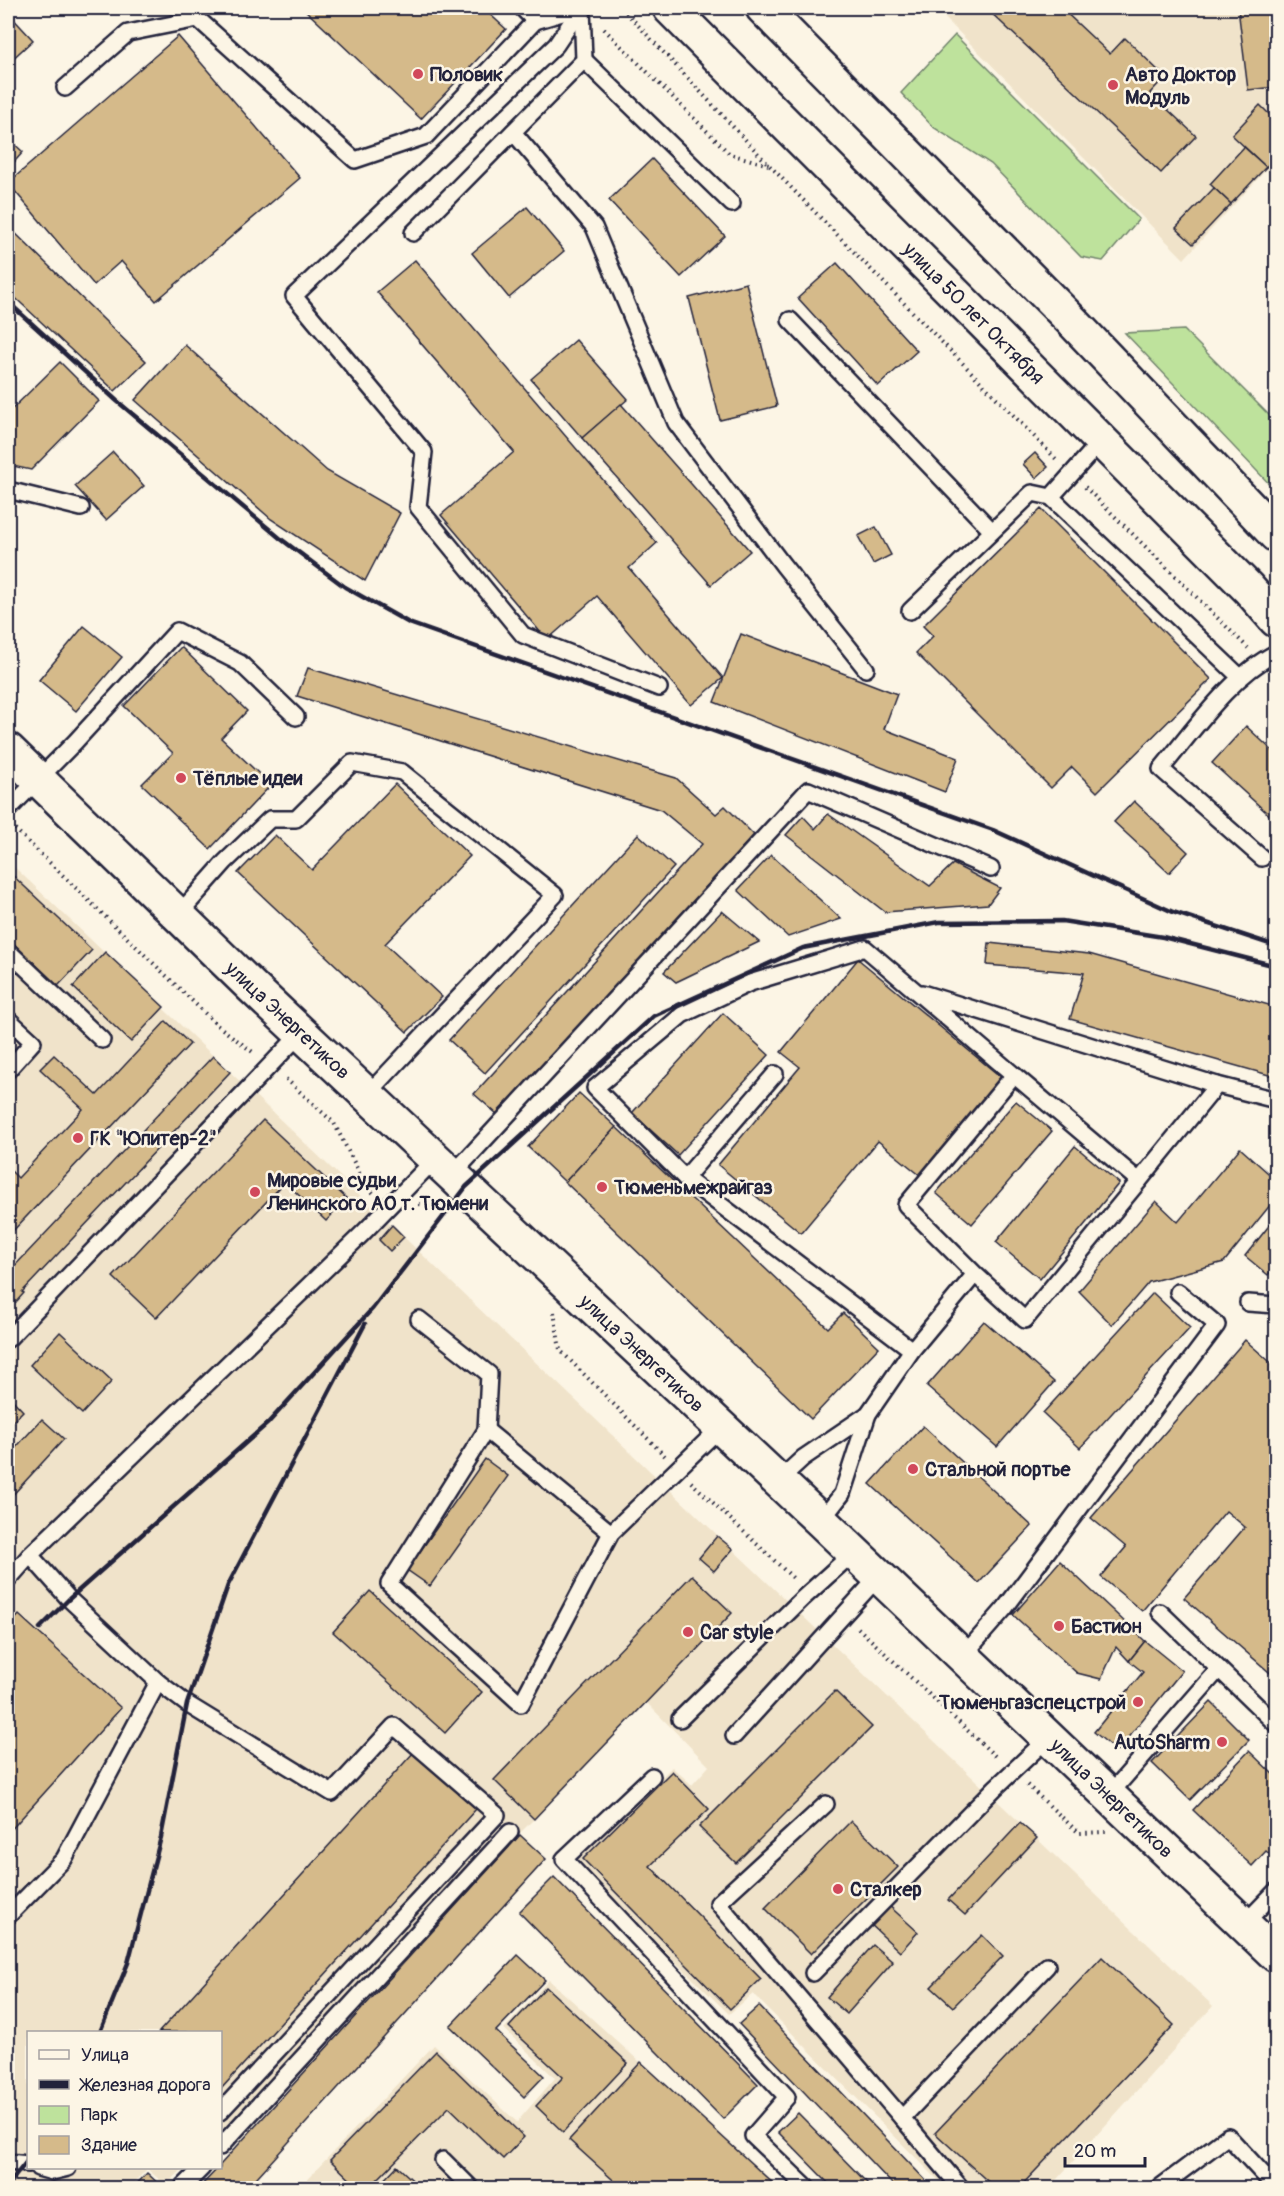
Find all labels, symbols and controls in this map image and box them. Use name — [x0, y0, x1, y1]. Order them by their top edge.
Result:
place label: Половик — [430, 62, 503, 87]
place label: Авто Доктор Модуль — [1125, 62, 1237, 110]
marker: Половик — [411, 67, 425, 81]
marker: Авто Доктор Модуль — [1106, 78, 1120, 92]
street label: улица 50 лет Октября — [897, 236, 1050, 390]
place label: Тёплые идеи — [192, 766, 302, 791]
marker: Тёплые идеи — [174, 771, 188, 785]
street label: улица Энергетиков — [219, 955, 355, 1085]
place label: ГК "Юпитер-2" — [90, 1126, 217, 1151]
marker: ГК "Юпитер-2" — [71, 1131, 85, 1145]
place label: Мировые судьи Ленинского АО т. Тюмени — [266, 1168, 488, 1216]
place label: Тюменьмежрайгаз — [613, 1175, 773, 1200]
marker: Тюменьмежрайгаз — [595, 1180, 609, 1194]
marker: Мировые судьи Ленинского АО т. Тюмени — [248, 1185, 262, 1199]
street label: улица Энергетиков — [573, 1288, 709, 1418]
place label: Стальной портье — [925, 1457, 1072, 1482]
marker: Стальной портье — [906, 1462, 920, 1476]
place label: Бастион — [1071, 1614, 1142, 1639]
marker: Бастион — [1052, 1619, 1066, 1633]
place label: Car style — [700, 1620, 774, 1645]
marker: Car style — [681, 1625, 695, 1639]
place label: Тюменьгазспецстрой — [938, 1690, 1126, 1715]
marker: Тюменьгазспецстрой — [1131, 1695, 1145, 1709]
place label: AutoSharm — [1114, 1730, 1210, 1755]
street label: улица Энергетиков — [1044, 1732, 1179, 1864]
marker: AutoSharm — [1215, 1735, 1229, 1749]
place label: Сталкер — [850, 1877, 922, 1902]
marker: Сталкер — [831, 1882, 845, 1896]
legend — [27, 2031, 222, 2169]
text: Улица — [81, 2044, 129, 2067]
text: Железная дорога — [78, 2074, 211, 2097]
text: Парк — [81, 2104, 118, 2127]
scale bar — [1065, 2130, 1144, 2168]
text: Здание — [81, 2134, 137, 2157]
text: 20 m — [1074, 2140, 1116, 2163]

